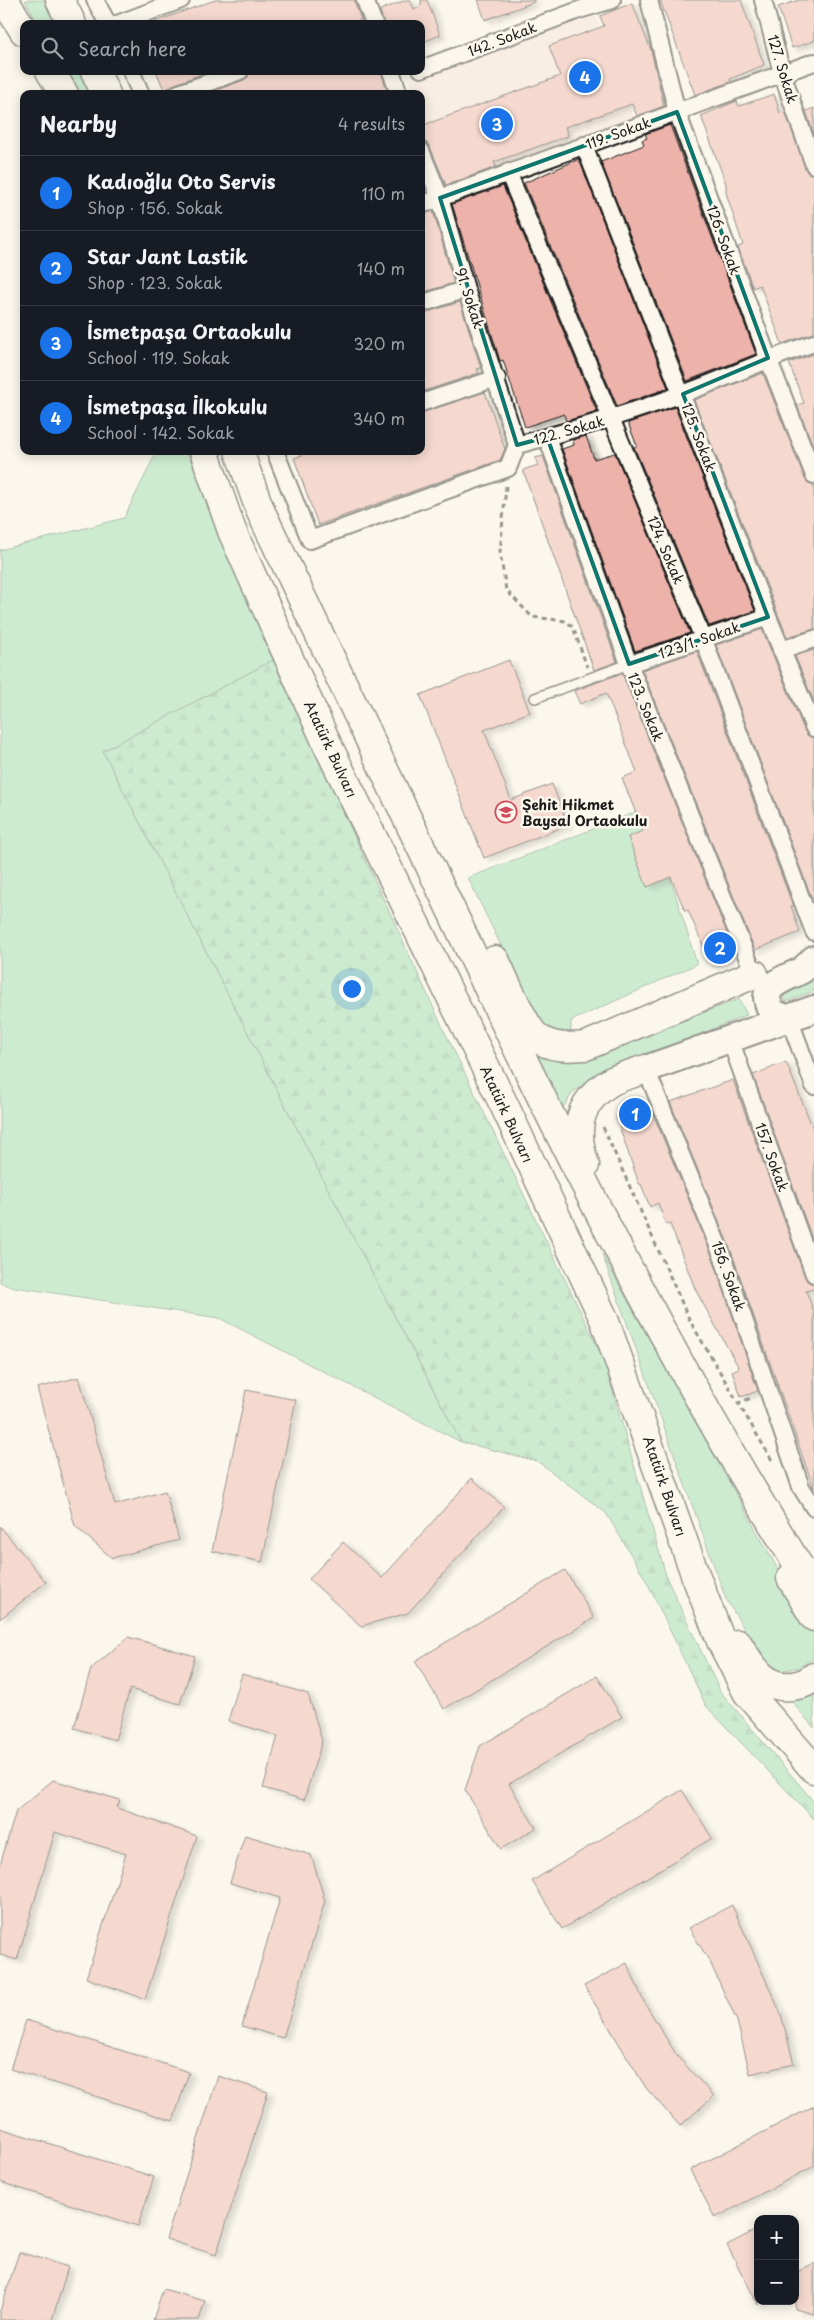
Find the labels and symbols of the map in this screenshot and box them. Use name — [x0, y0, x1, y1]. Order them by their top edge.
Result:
street label: 142. Sokak — [464, 16, 540, 62]
street label: 127. Sokak — [763, 32, 803, 106]
pin: 4 — [569, 58, 601, 96]
pin: 3 — [481, 105, 513, 143]
street label: 119. Sokak — [582, 111, 654, 155]
street label: 126. Sokak — [702, 202, 746, 278]
street label: 91. Sokak — [450, 265, 490, 331]
street label: 125. Sokak — [676, 399, 722, 475]
street label: 122. Sokak — [531, 410, 607, 450]
street label: 124. Sokak — [642, 513, 690, 587]
street label: 123/1. Sokak — [655, 616, 743, 664]
street label: 123. Sokak — [623, 669, 669, 745]
street label: Atatürk Bulvarı — [299, 697, 363, 801]
place label: Şehit Hikmet Baysal Ortaokulu — [522, 794, 647, 831]
school or university icon: Şehit Hikmet Baysal Ortaokulu — [494, 800, 518, 824]
pin: 2 — [704, 929, 736, 967]
your location — [339, 976, 365, 1002]
street label: Atatürk Bulvarı — [475, 1062, 539, 1166]
pin: 1 — [619, 1095, 651, 1133]
street label: 157. Sokak — [750, 1120, 794, 1194]
street label: 156. Sokak — [707, 1238, 751, 1314]
street label: Atatürk Bulvarı — [638, 1433, 692, 1539]

